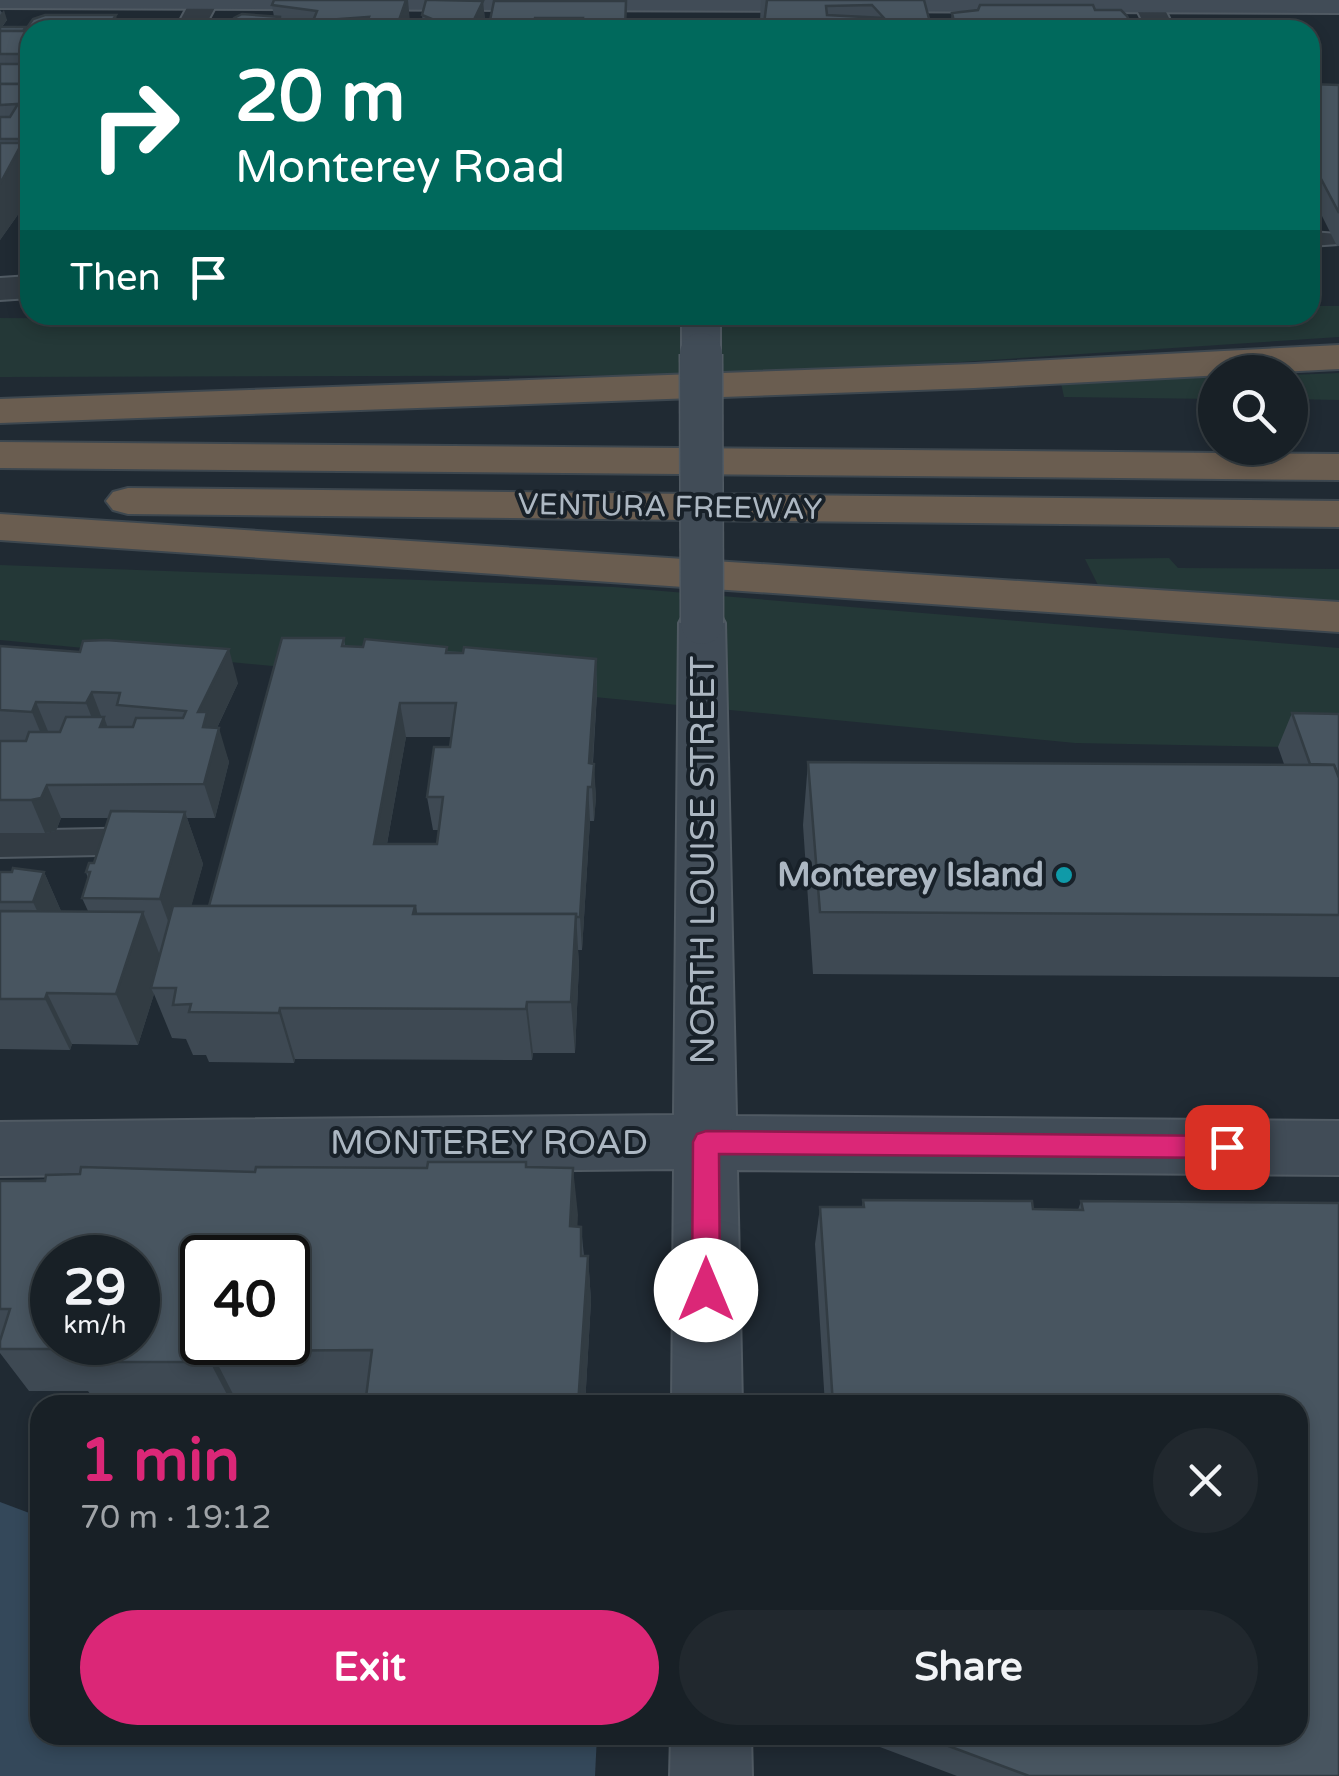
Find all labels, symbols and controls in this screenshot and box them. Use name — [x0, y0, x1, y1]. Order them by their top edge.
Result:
text: 20 m — [235, 56, 405, 140]
icon: right — [70, 60, 200, 190]
text: Monterey Road — [235, 141, 565, 195]
icon: arrive — [181, 250, 236, 305]
text: Then — [70, 255, 161, 301]
map controls — [1198, 355, 1308, 465]
button: search — [1198, 355, 1308, 465]
street label: VENTURA FREEWAY — [517, 486, 823, 528]
street label: NORTH LOUISE STREET — [682, 656, 724, 1064]
place label: Monterey Island — [777, 854, 1044, 896]
marker: Monterey Island — [1053, 864, 1075, 886]
pin — [1185, 1105, 1270, 1190]
icon: arrive — [1200, 1120, 1255, 1175]
street label: MONTEREY ROAD — [330, 1122, 648, 1164]
speed limit sign: 40 — [180, 1235, 310, 1365]
position arrow — [654, 1238, 758, 1342]
text: 29 — [64, 1258, 126, 1318]
text: km/h — [64, 1310, 126, 1340]
text: 1 min — [80, 1425, 240, 1497]
button: close — [1153, 1428, 1258, 1533]
text: 70 m · 19:12 — [80, 1499, 272, 1537]
button: Exit — [80, 1610, 659, 1725]
button: Share — [679, 1610, 1258, 1725]

